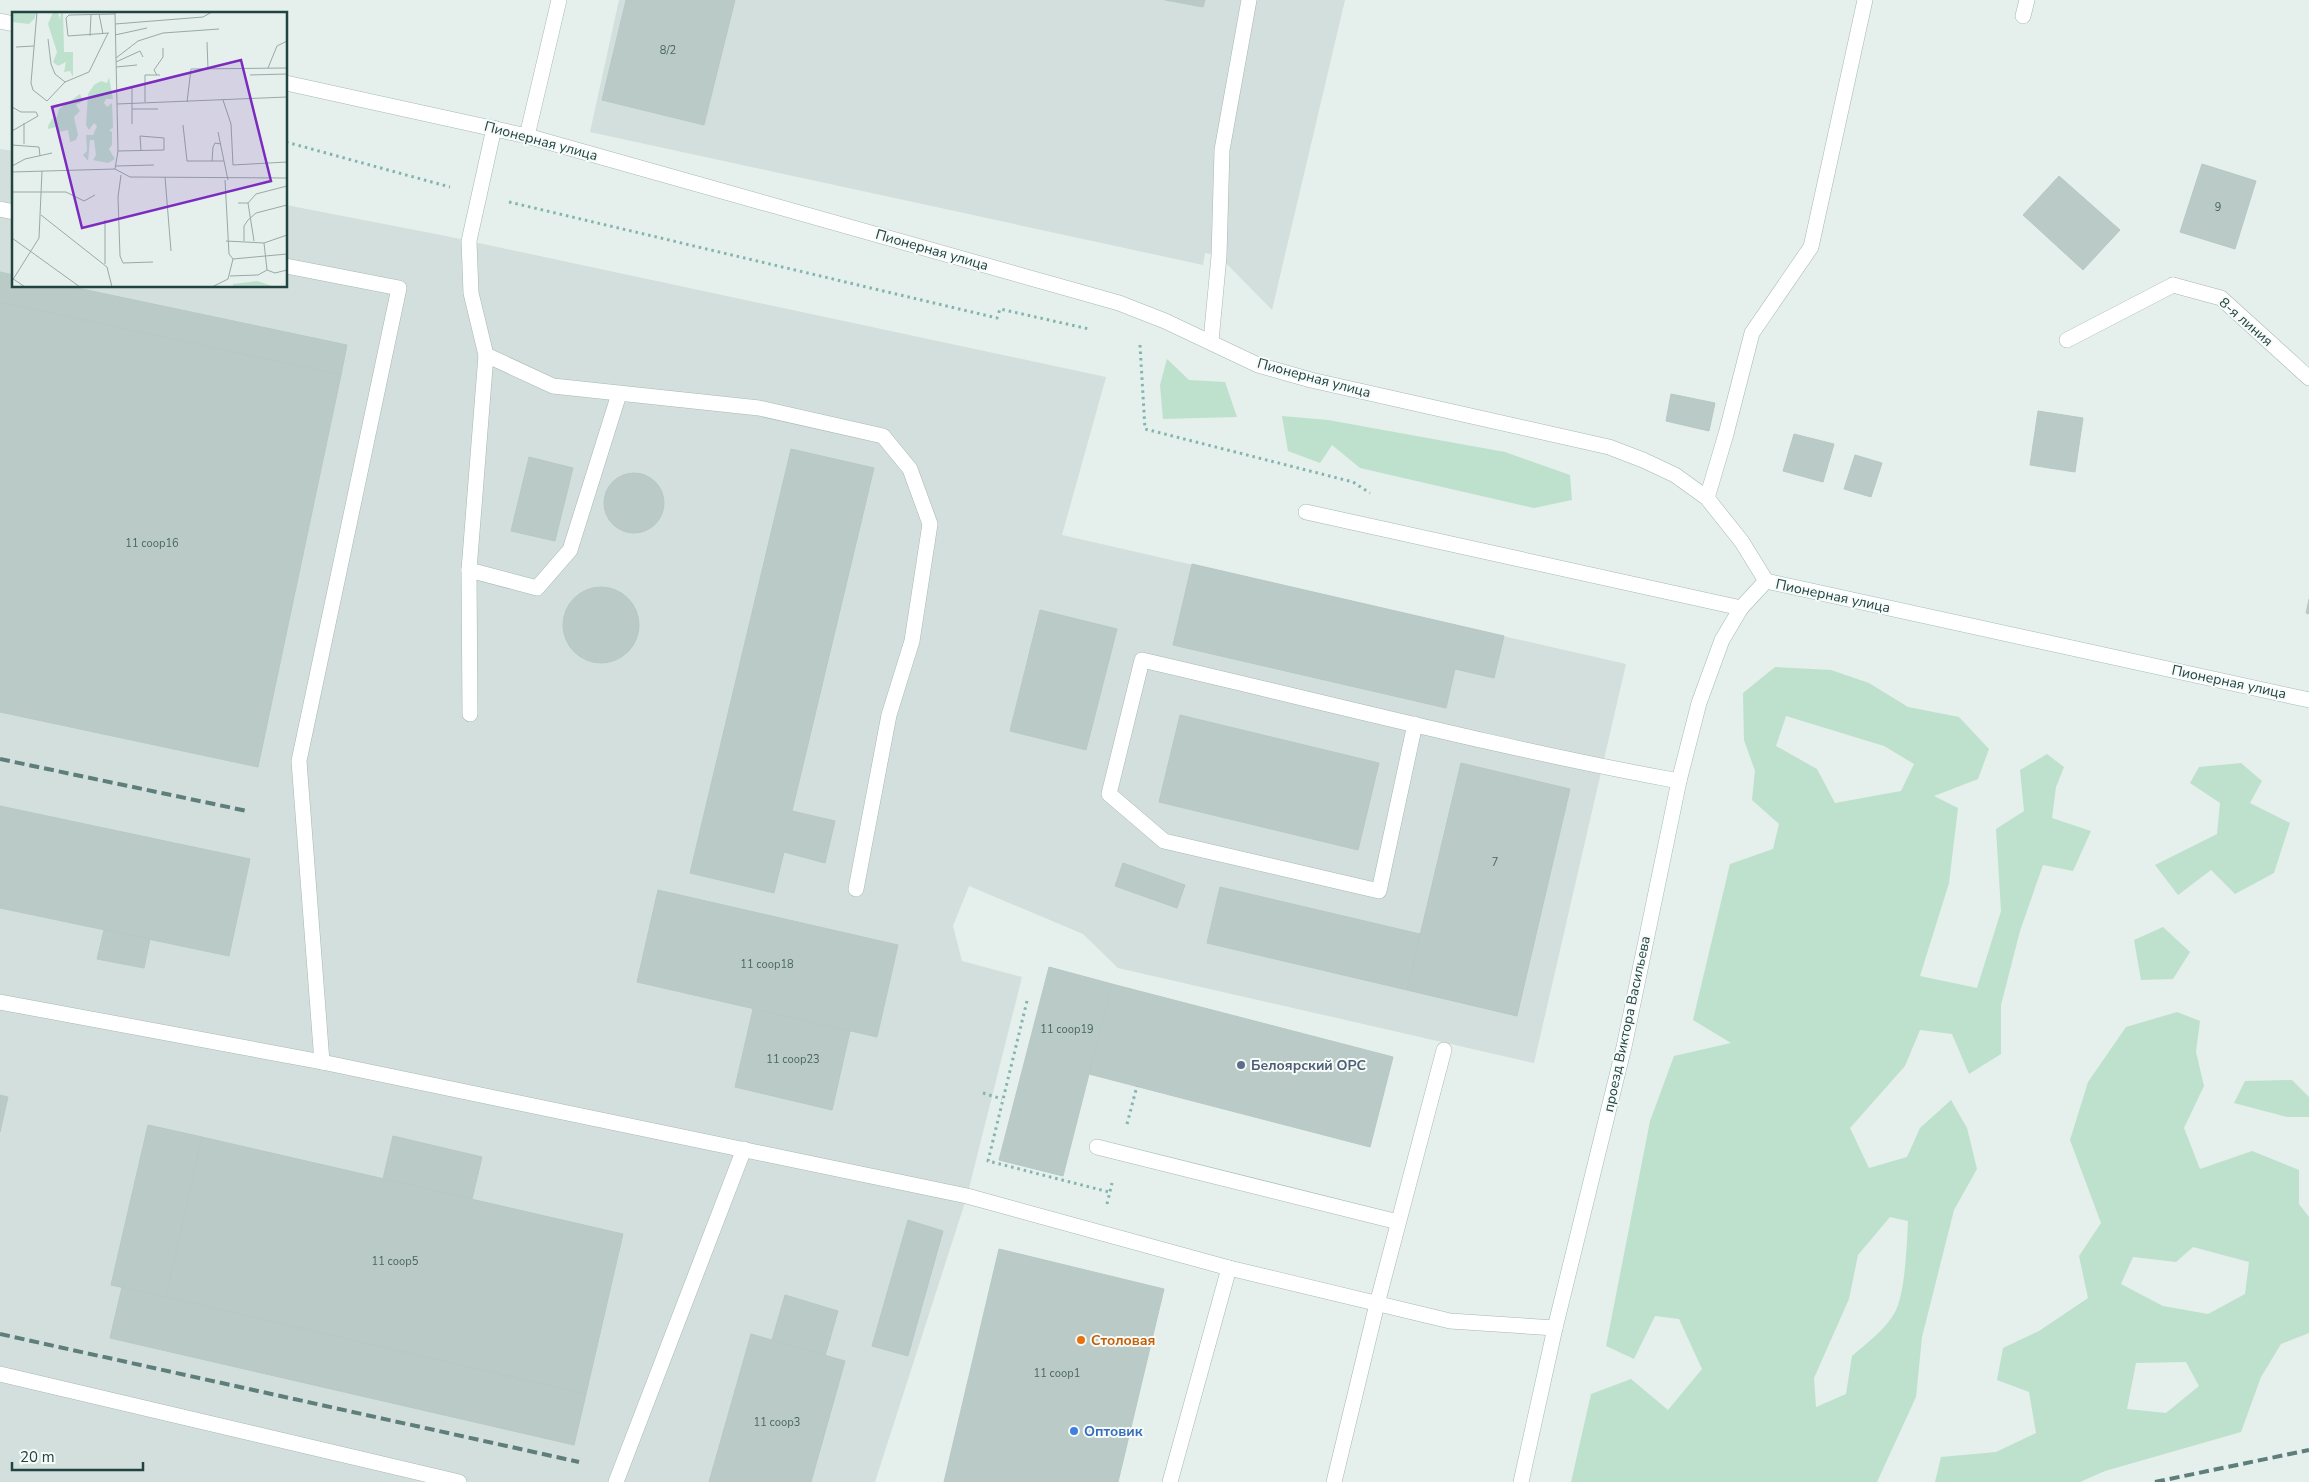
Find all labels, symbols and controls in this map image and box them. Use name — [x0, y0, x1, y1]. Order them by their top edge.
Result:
inset map — [12, 12, 288, 288]
house number: 8/2 — [660, 43, 676, 58]
street label: Пионерная улица — [482, 117, 600, 165]
house number: 9 — [2215, 200, 2221, 215]
street label: Пионерная улица — [873, 225, 991, 275]
street label: 8-я линия — [2215, 293, 2277, 351]
street label: Пионерная улица — [1255, 354, 1373, 402]
house number: 11 соор16 — [125, 536, 179, 551]
street label: Пионерная улица — [1774, 575, 1892, 617]
street label: Пионерная улица — [2170, 661, 2288, 703]
house number: 7 — [1492, 855, 1498, 870]
street label: проезд Виктора Васильева — [1599, 934, 1655, 1114]
house number: 11 соор18 — [740, 957, 794, 972]
house number: 11 соор19 — [1040, 1022, 1094, 1037]
house number: 11 соор23 — [766, 1052, 820, 1067]
place label: Белоярский ОРС — [1251, 1056, 1367, 1075]
marker: Белоярский ОРС — [1235, 1059, 1247, 1071]
house number: 11 соор5 — [372, 1254, 419, 1269]
place label: Столовая — [1091, 1331, 1155, 1350]
marker: Столовая — [1075, 1334, 1087, 1346]
house number: 11 соор1 — [1034, 1366, 1080, 1381]
house number: 11 соор3 — [754, 1415, 800, 1430]
place label: Оптовик — [1084, 1422, 1143, 1441]
marker: Оптовик — [1068, 1425, 1080, 1437]
scale bar — [12, 1440, 144, 1472]
text: 20 m — [20, 1447, 55, 1467]

